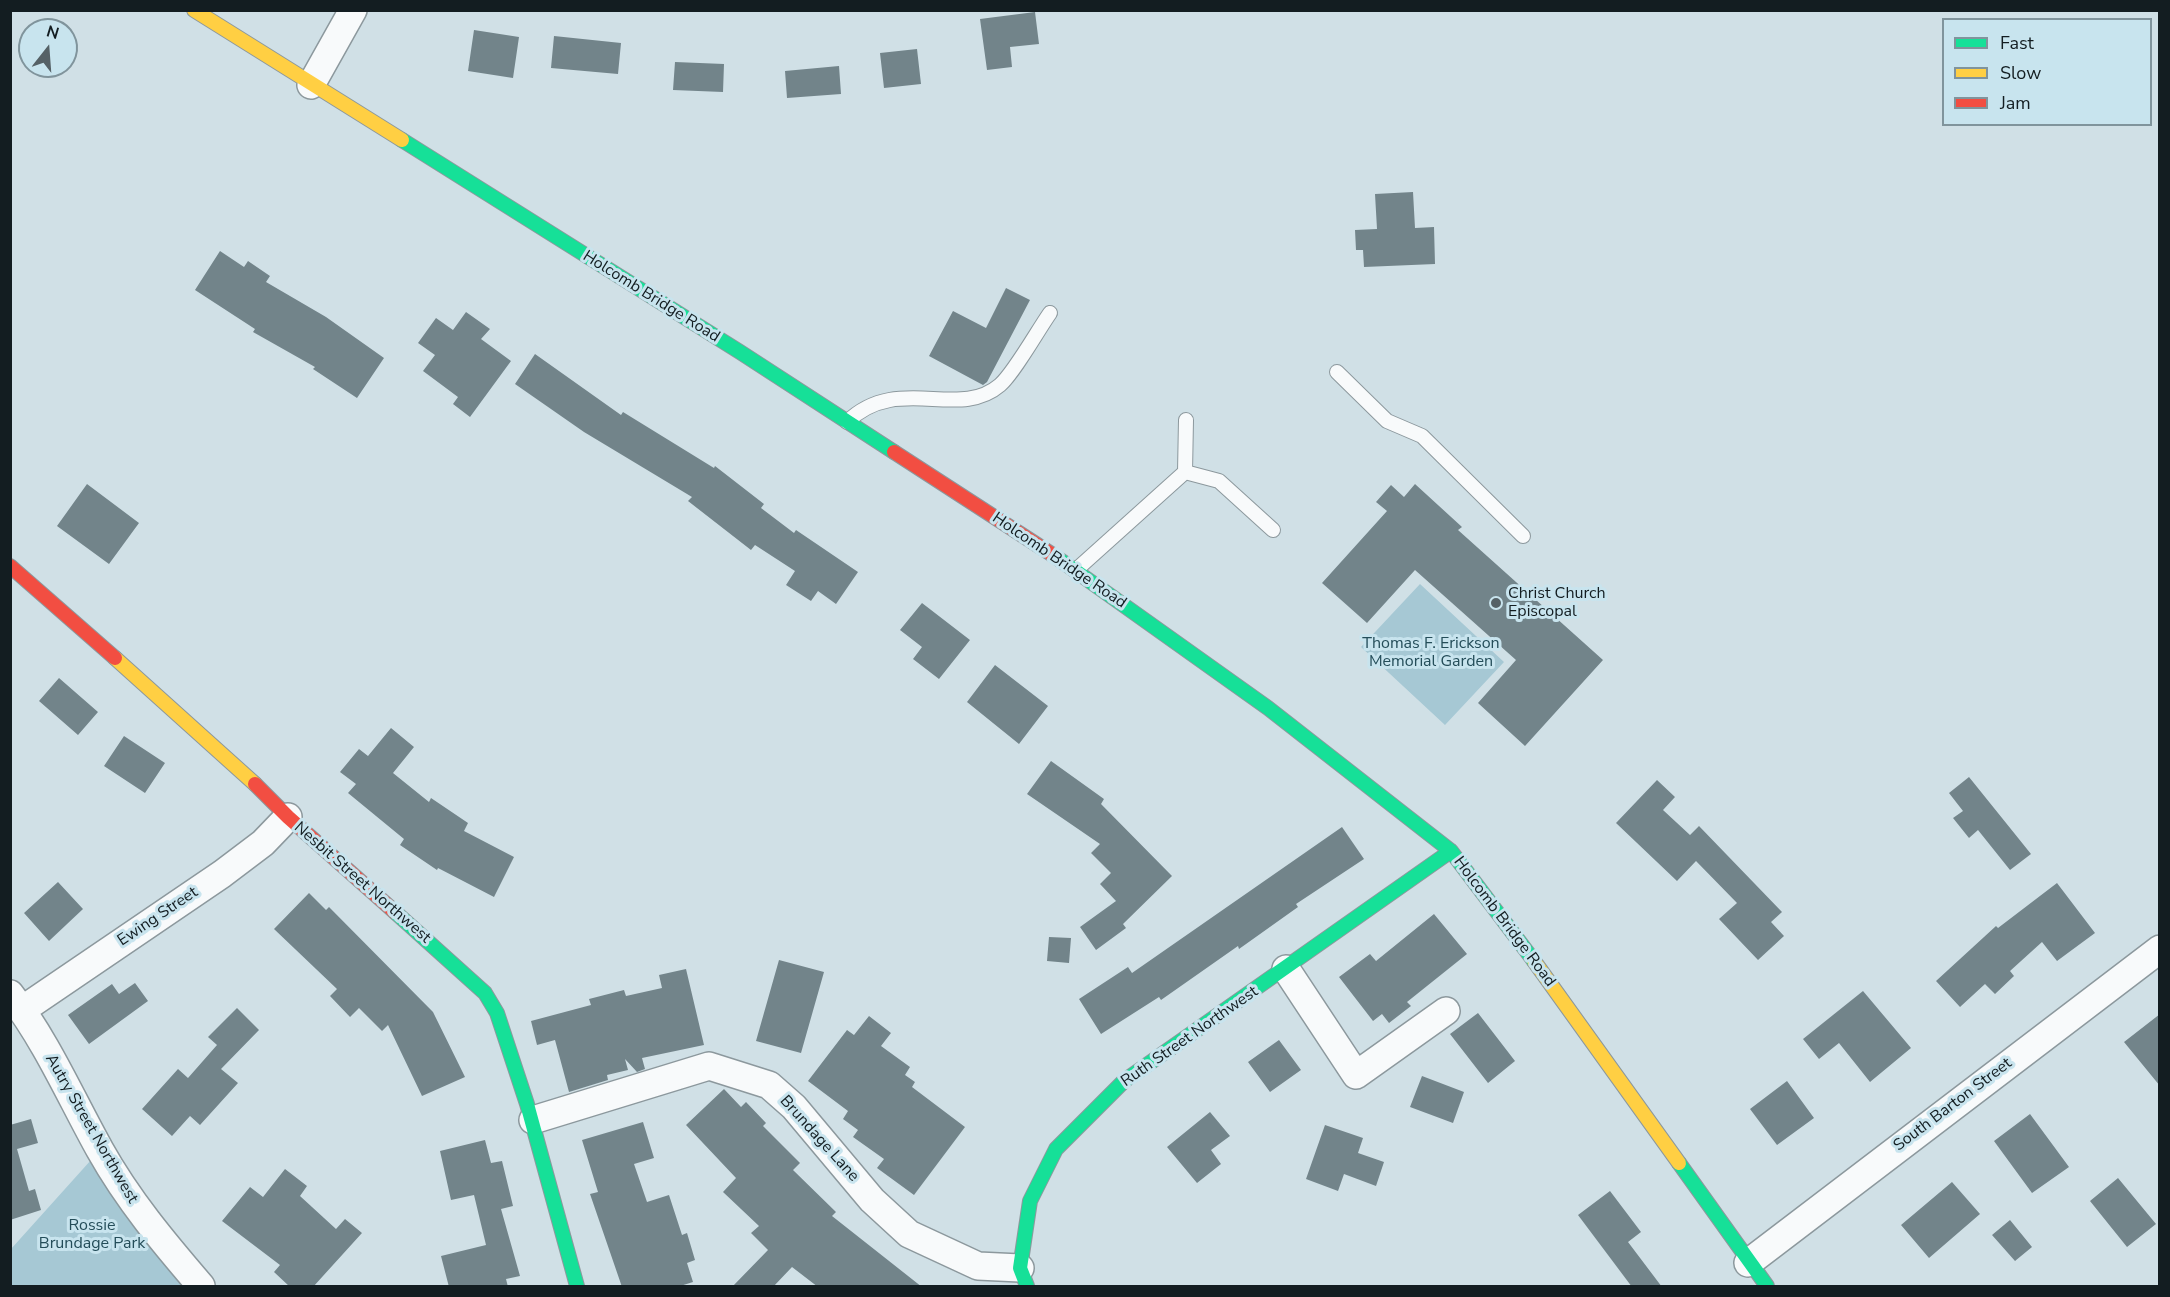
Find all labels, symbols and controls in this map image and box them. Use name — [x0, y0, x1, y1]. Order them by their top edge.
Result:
north arrow — [18, 18, 78, 78]
legend — [1942, 18, 2152, 126]
text: N — [44, 20, 62, 45]
text: Fast — [2000, 31, 2034, 55]
text: Slow — [2000, 61, 2041, 85]
text: Jam — [2000, 91, 2031, 115]
street label: Holcomb Bridge Road — [579, 247, 723, 347]
street label: Holcomb Bridge Road — [988, 509, 1130, 613]
place label: Christ Church Episcopal — [1508, 584, 1606, 622]
marker: Christ Church Episcopal — [1489, 596, 1503, 610]
park label: Thomas F. Erickson Memorial Garden — [1362, 634, 1500, 672]
street label: Nesbit Street Northwest — [290, 818, 434, 948]
street label: Holcomb Bridge Road — [1449, 853, 1559, 991]
street label: Ewing Street — [114, 883, 202, 951]
street label: Ruth Street Northwest — [1118, 982, 1262, 1092]
street label: Autry Street Northwest — [40, 1051, 142, 1207]
street label: South Barton Street — [1890, 1054, 2016, 1156]
street label: Brundage Lane — [775, 1092, 863, 1186]
park label: Rossie Brundage Park — [39, 1216, 145, 1254]

